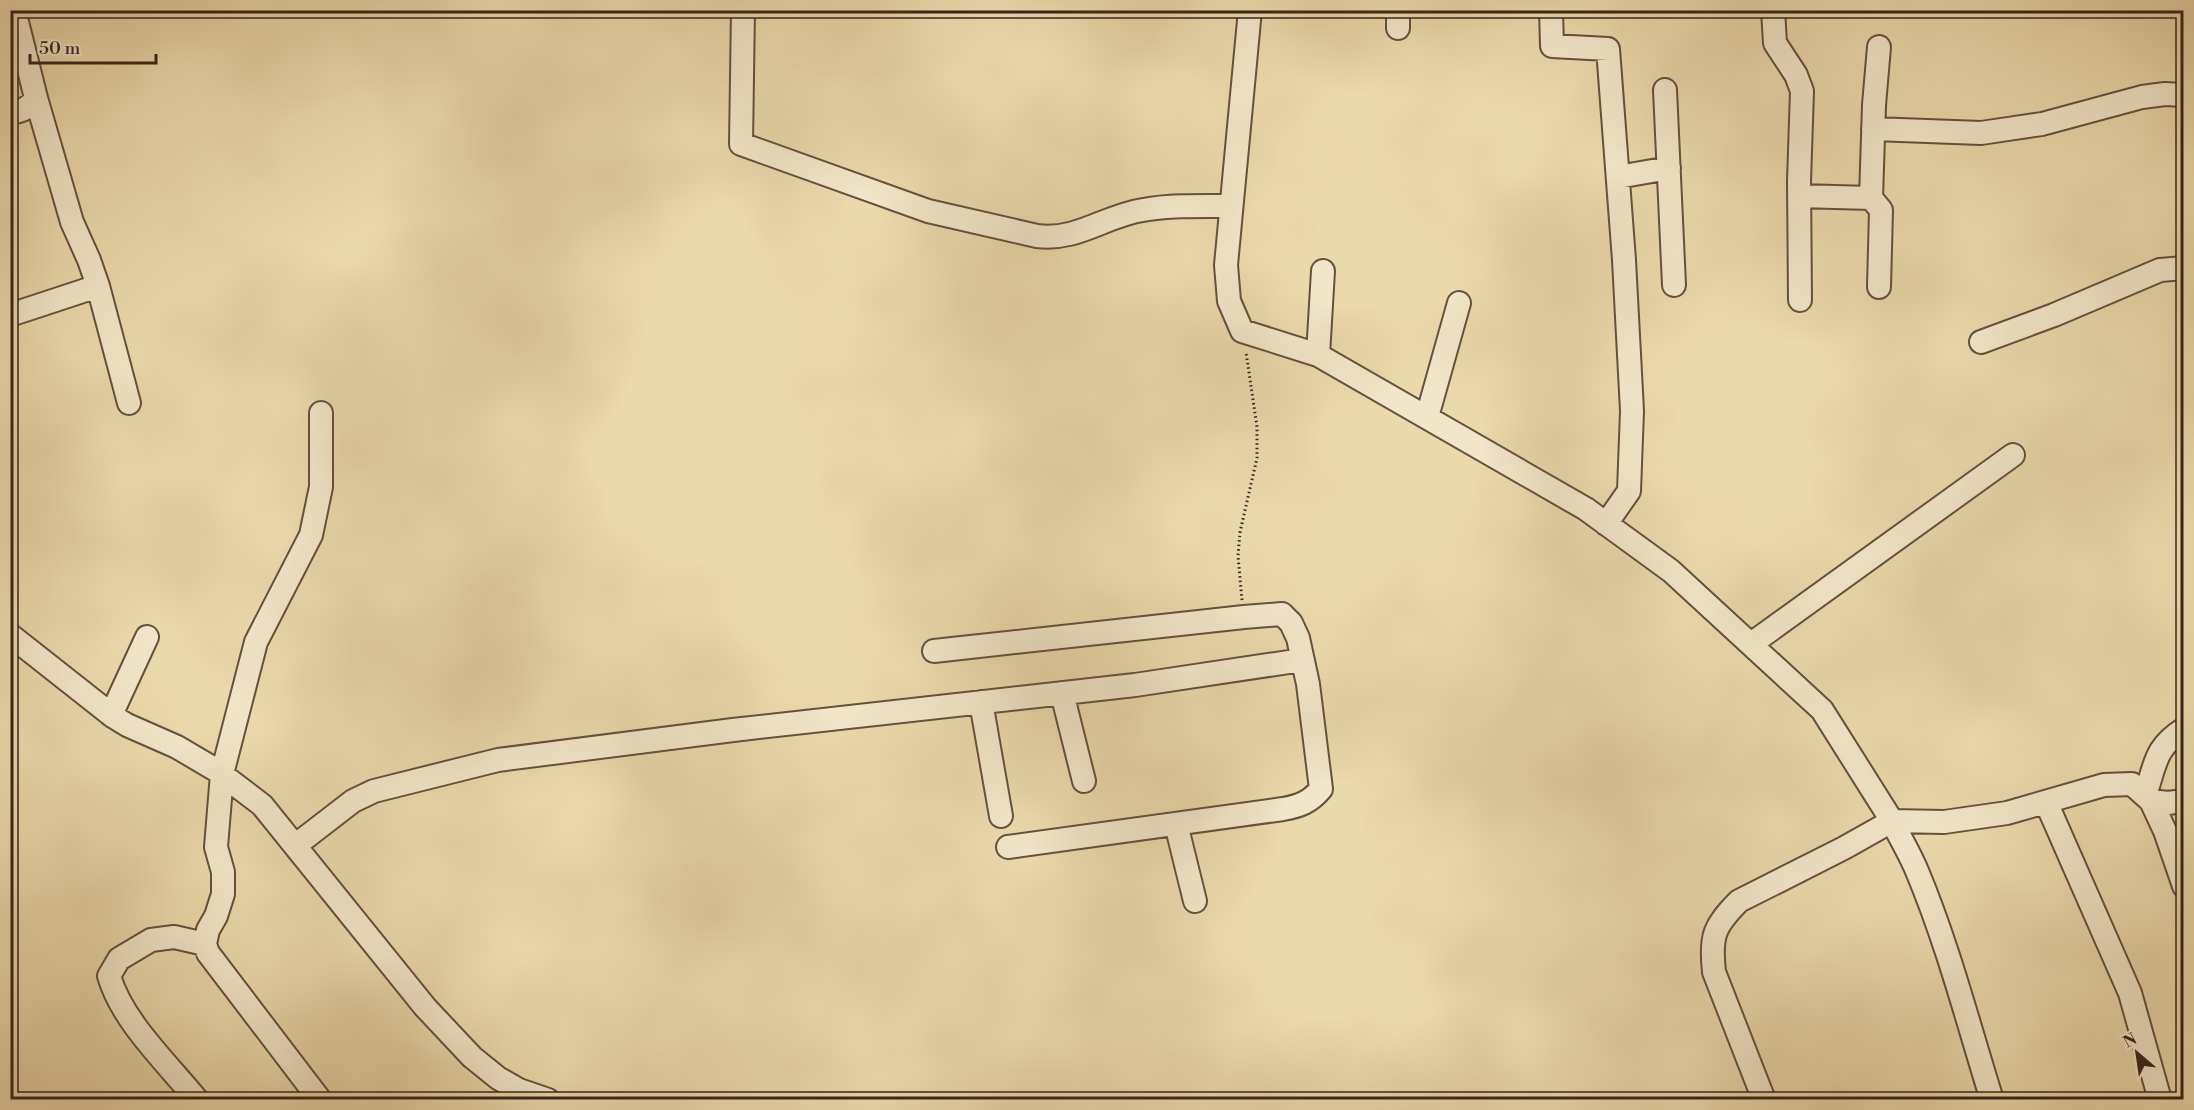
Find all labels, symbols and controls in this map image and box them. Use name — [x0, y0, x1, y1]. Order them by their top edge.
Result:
scale bar — [30, 27, 156, 65]
text: 50 m — [39, 37, 81, 60]
north arrow — [2107, 1023, 2167, 1083]
text: N — [2120, 1029, 2141, 1053]

